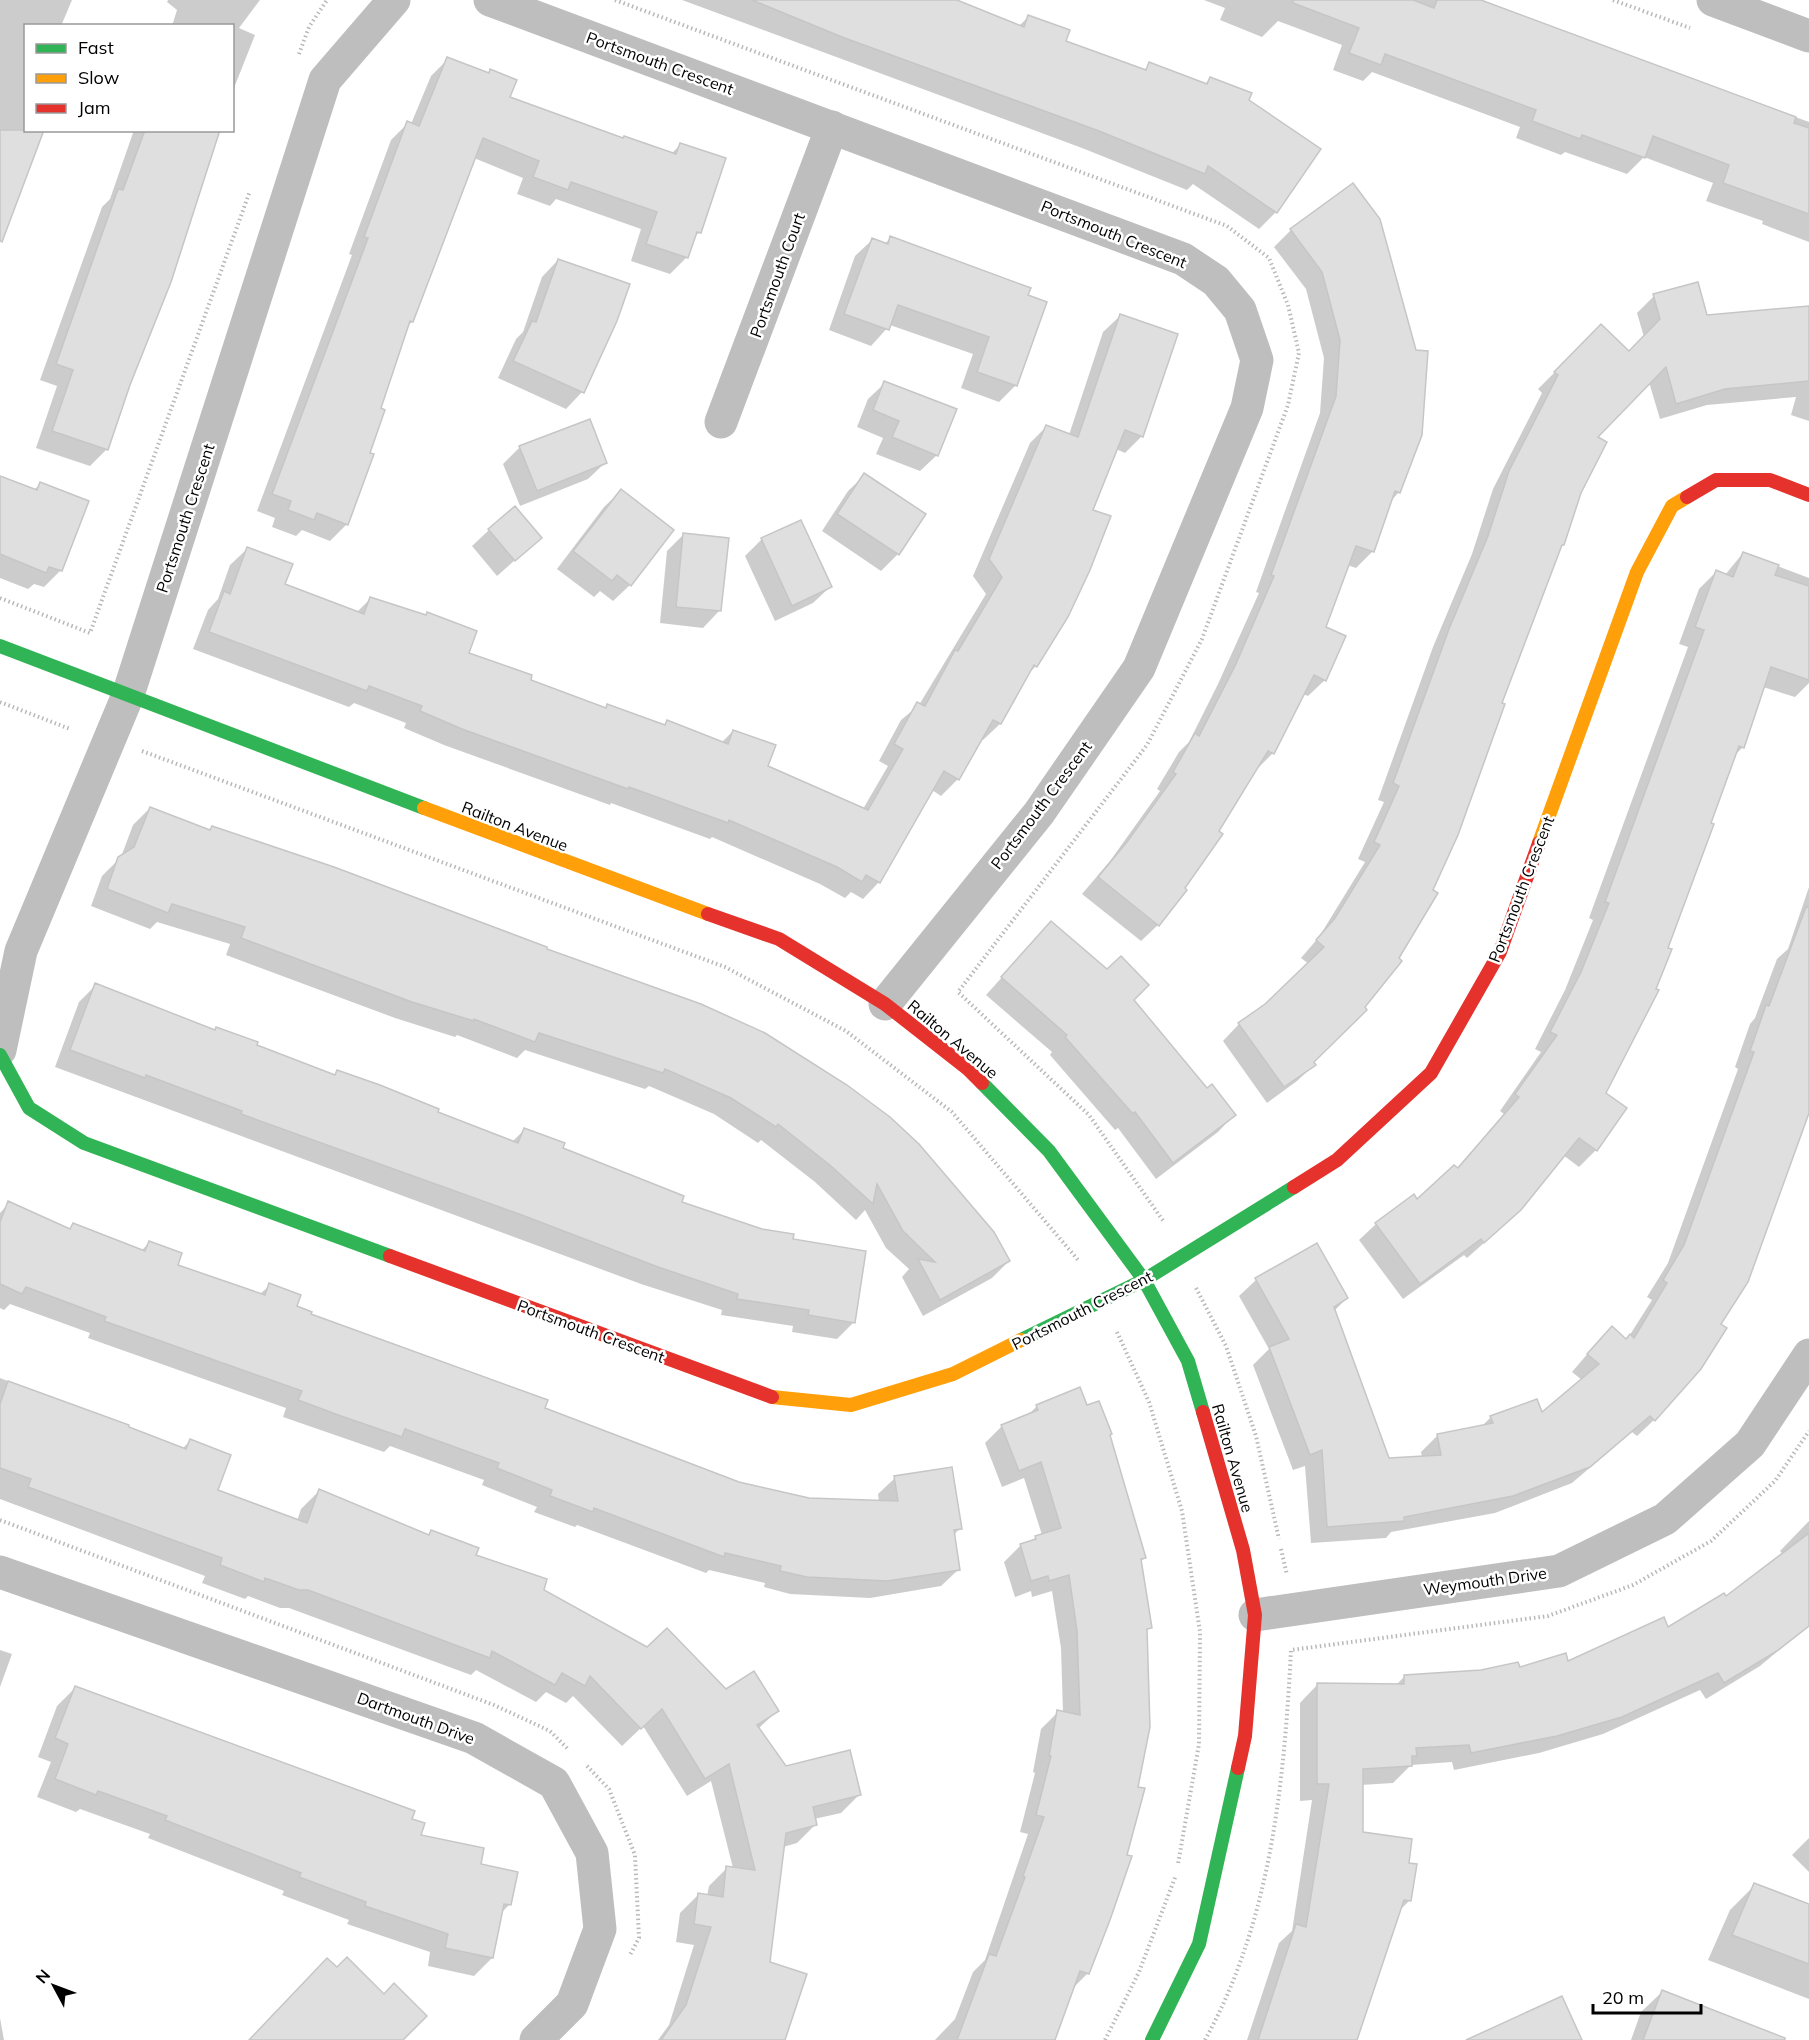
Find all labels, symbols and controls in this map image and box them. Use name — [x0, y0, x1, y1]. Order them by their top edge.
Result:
legend — [24, 24, 234, 132]
street label: Portsmouth Crescent — [584, 27, 737, 99]
text: Fast — [78, 36, 114, 59]
text: Slow — [78, 66, 120, 89]
text: Jam — [78, 96, 111, 119]
street label: Portsmouth Crescent — [1038, 196, 1190, 273]
street label: Portsmouth Court — [745, 210, 809, 340]
street label: Portsmouth Crescent — [151, 441, 219, 595]
street label: Portsmouth Crescent — [986, 737, 1096, 873]
street label: Railton Avenue — [459, 797, 571, 855]
street label: Portsmouth Crescent — [1484, 813, 1558, 965]
street label: Railton Avenue — [904, 995, 1002, 1083]
street label: Portsmouth Crescent — [1008, 1266, 1156, 1354]
street label: Portsmouth Crescent — [515, 1295, 668, 1367]
street label: Railton Avenue — [1208, 1401, 1258, 1515]
street label: Weymouth Drive — [1422, 1562, 1548, 1600]
street label: Dartmouth Drive — [355, 1687, 477, 1749]
north arrow — [24, 1956, 84, 2016]
text: N — [31, 1965, 54, 1987]
scale bar — [1593, 1977, 1701, 2015]
text: 20 m — [1602, 1986, 1644, 2009]

